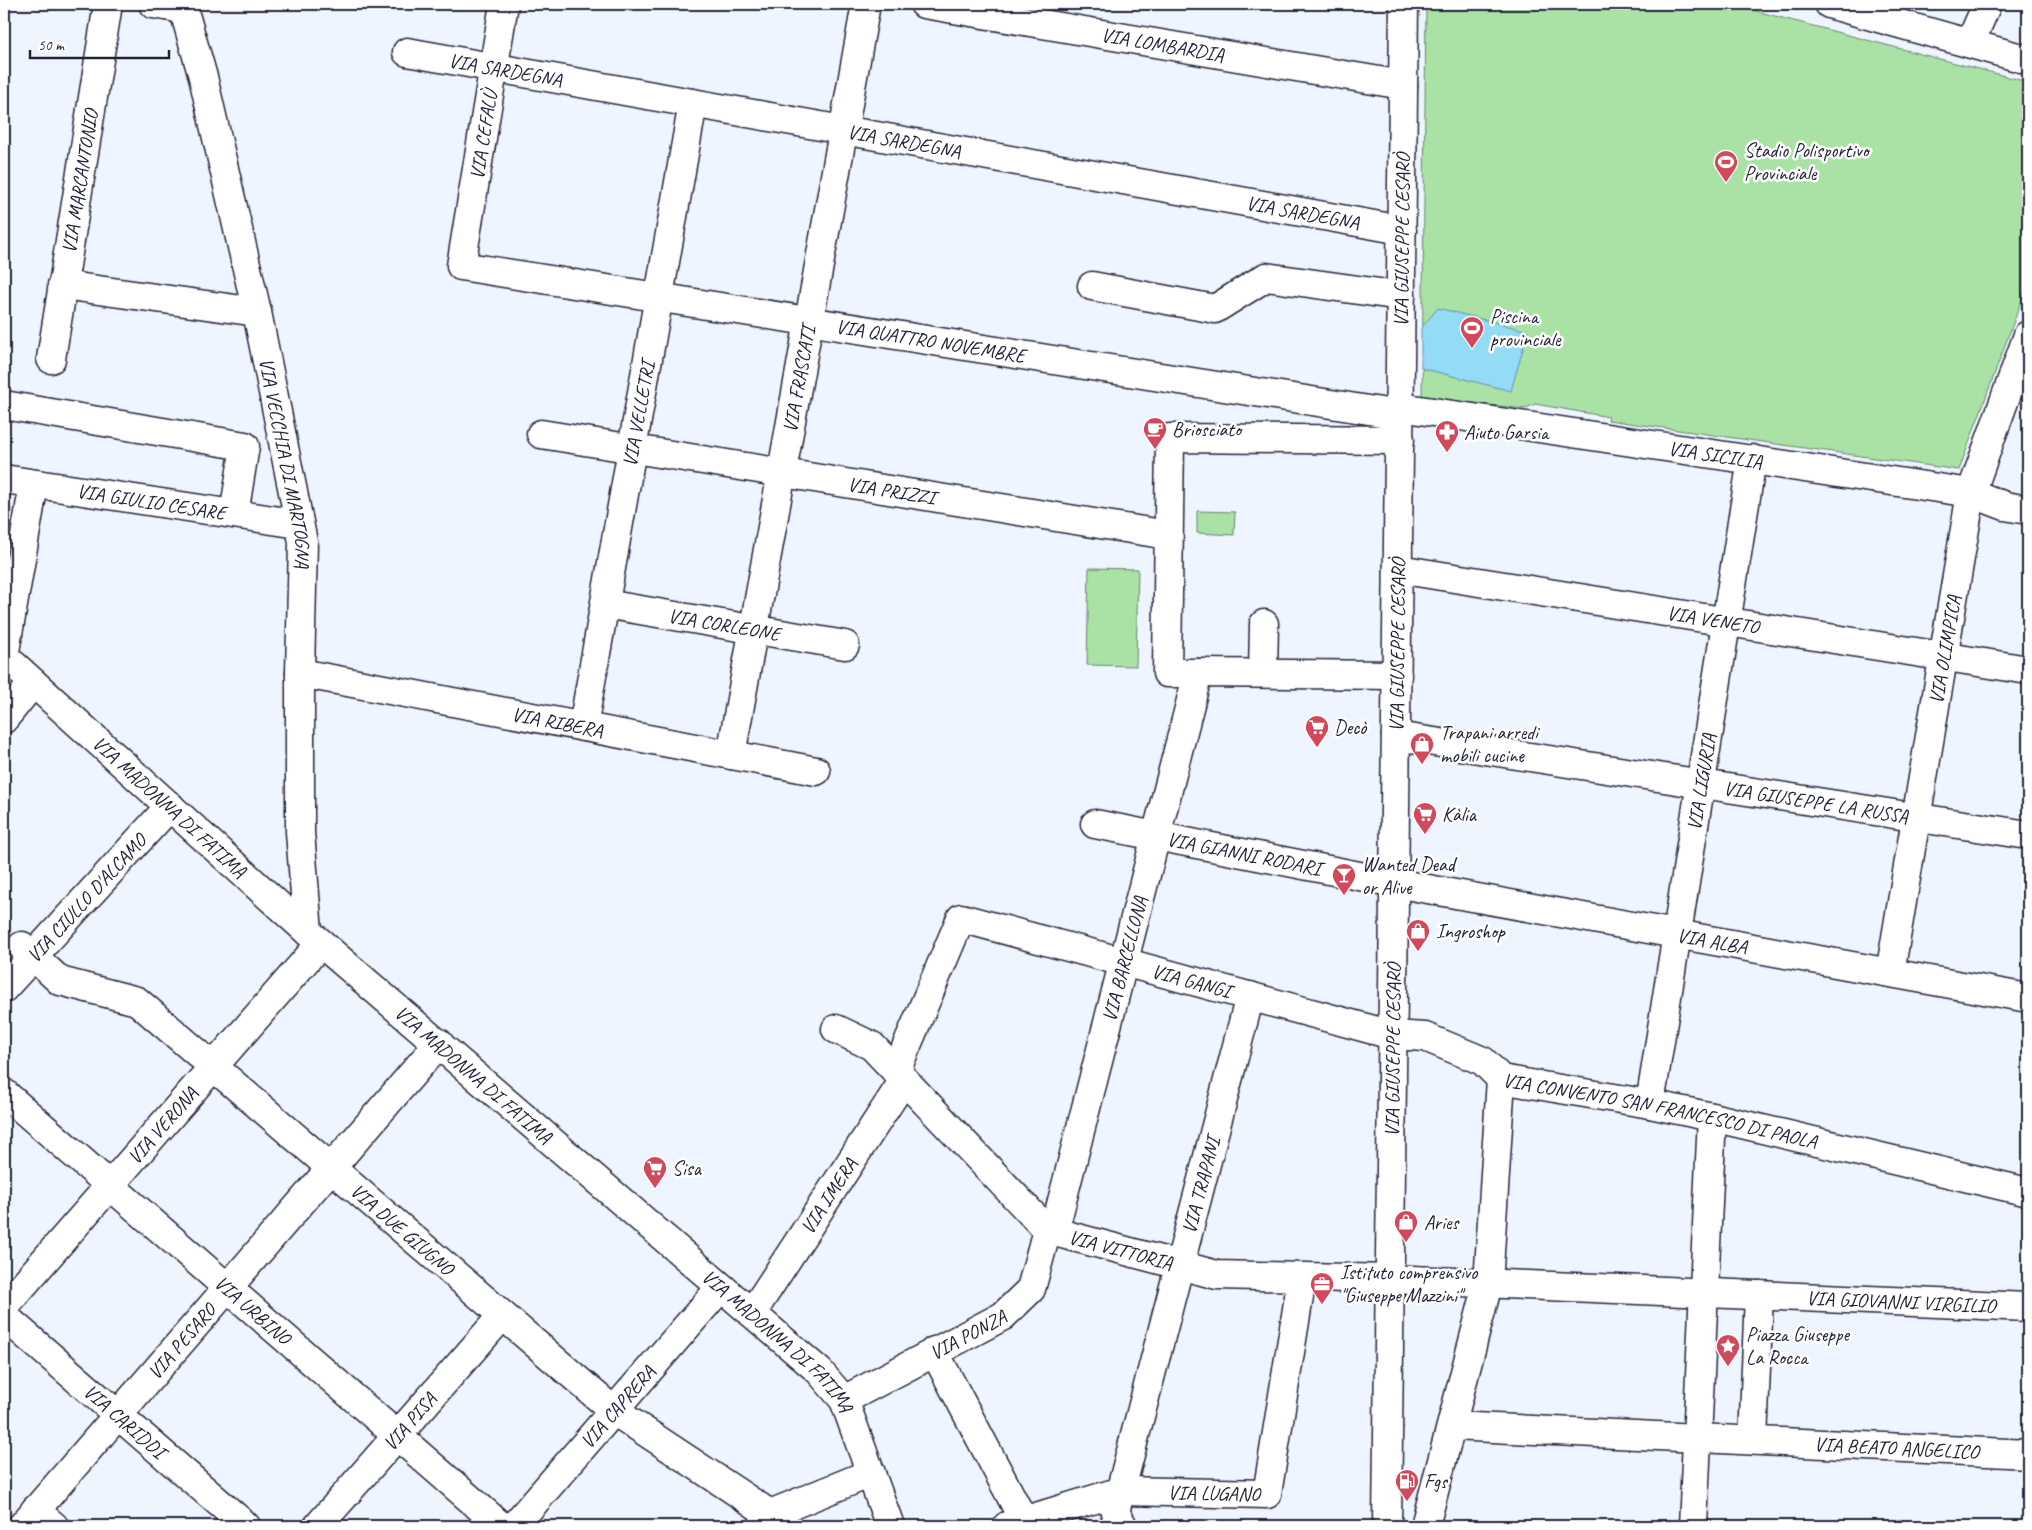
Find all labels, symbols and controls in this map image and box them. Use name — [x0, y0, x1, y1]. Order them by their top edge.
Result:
street label: VIA LOMBARDIA — [1099, 22, 1227, 68]
scale bar — [30, 28, 169, 60]
text: 50 m — [38, 36, 65, 55]
street label: VIA SARDEGNA — [447, 48, 565, 93]
street label: VIA CEFALÙ — [464, 86, 503, 181]
street label: VIA MARCANTONIO — [56, 106, 104, 255]
street label: VIA SARDEGNA — [845, 119, 964, 164]
place label: Stadio Polisportivo Provinciale — [1744, 138, 1871, 186]
sports icon: Stadio Polisportivo Provinciale — [1713, 149, 1739, 183]
street label: VIA GIUSEPPE CESARÒ — [1388, 151, 1415, 327]
street label: VIA SARDEGNA — [1244, 190, 1362, 235]
place label: Piscina provinciale — [1490, 304, 1562, 352]
street label: VIA QUATTRO NOVEMBRE — [834, 314, 1030, 369]
sports icon: Piscina provinciale — [1459, 315, 1485, 349]
street label: VIA FRASCATI — [777, 320, 822, 434]
street label: VIA VELLETRI — [617, 355, 661, 469]
street label: VIA VECCHIA DI MARTOGNA — [253, 356, 315, 569]
cafe icon: Briosciato — [1142, 416, 1168, 450]
place label: Briosciato — [1172, 417, 1243, 442]
pharmacy icon: Aiuto Garsia — [1434, 419, 1460, 453]
place label: Aiuto Garsia — [1464, 420, 1550, 445]
street label: VIA SICILIA — [1667, 436, 1765, 475]
street label: VIA PRIZZI — [846, 472, 942, 511]
street label: VIA GIULIO CESARE — [75, 478, 230, 526]
street label: VIA GIUSEPPE CESARÒ — [1384, 556, 1411, 732]
street label: VIA OLIMPICA — [1924, 593, 1967, 706]
street label: VIA VENETO — [1665, 600, 1763, 640]
street label: VIA CORLEONE — [666, 603, 785, 647]
street label: VIA RIBERA — [510, 702, 606, 743]
supermarket icon: Decò — [1304, 714, 1330, 748]
place label: Decò — [1334, 715, 1367, 740]
place label: Trapani arredi mobili cucine — [1440, 720, 1540, 768]
street label: VIA MADONNA DI FATIMA — [87, 731, 253, 884]
shop icon: Trapani arredi mobili cucine — [1409, 731, 1435, 765]
street label: VIA LIGURIA — [1681, 731, 1722, 832]
street label: VIA GIUSEPPE LA RUSSA — [1722, 775, 1911, 829]
supermarket icon: Kàlia — [1412, 801, 1438, 835]
place label: Kàlia — [1442, 802, 1478, 827]
street label: VIA GIANNI RODARI — [1165, 826, 1327, 882]
street label: VIA CIULLO D'ALCAMO — [22, 827, 153, 968]
place label: Wanted Dead or Alive — [1362, 852, 1458, 900]
bar icon: Wanted Dead or Alive — [1331, 862, 1357, 896]
street label: VIA BARCELLONA — [1097, 893, 1153, 1024]
shop icon: Ingroshop — [1405, 918, 1431, 952]
place label: Ingroshop — [1436, 919, 1506, 944]
street label: VIA ALBA — [1675, 922, 1750, 960]
street label: VIA GANGI — [1149, 958, 1238, 1005]
street label: VIA GIUSEPPE CESARÒ — [1379, 961, 1406, 1137]
street label: VIA MADONNA DI FATIMA — [389, 1000, 558, 1150]
street label: VIA CONVENTO SAN FRANCESCO DI PAOLA — [1501, 1068, 1820, 1155]
street label: VIA VERONA — [122, 1081, 204, 1169]
street label: VIA TRAPANI — [1176, 1130, 1227, 1236]
street label: VIA IMERA — [795, 1153, 863, 1239]
supermarket icon: Sisa — [642, 1155, 668, 1189]
place label: Sisa — [672, 1156, 703, 1181]
street label: VIA DUE GIUGNO — [345, 1178, 460, 1282]
shop icon: Aries — [1393, 1209, 1419, 1243]
place label: Aries — [1424, 1210, 1460, 1235]
street label: VIA VITTORIA — [1066, 1224, 1176, 1276]
place label: Istituto comprensivo "Giuseppe Mazzini" — [1340, 1260, 1478, 1308]
street label: VIA MADONNA DI FATIMA — [697, 1264, 859, 1416]
street label: VIA URBINO — [209, 1270, 297, 1351]
office icon: Istituto comprensivo "Giuseppe Mazzini" — [1309, 1271, 1335, 1305]
street label: VIA GIOVANNI VIRGILIO — [1806, 1285, 1998, 1319]
street label: VIA PESARO — [142, 1297, 223, 1385]
street label: VIA PONZA — [925, 1304, 1011, 1366]
place label: Piazza Giuseppe La Rocca — [1746, 1322, 1850, 1370]
place icon: Piazza Giuseppe La Rocca — [1715, 1333, 1741, 1367]
street label: VIA CAPRERA — [575, 1359, 661, 1454]
street label: VIA CARIDDI — [78, 1379, 174, 1466]
street label: VIA PISA — [378, 1387, 443, 1456]
street label: VIA BEATO ANGELICO — [1814, 1432, 1981, 1465]
fuel station icon: Fgs — [1394, 1468, 1420, 1502]
place label: Fgs — [1424, 1469, 1449, 1494]
street label: VIA LUGANO — [1167, 1480, 1262, 1507]

